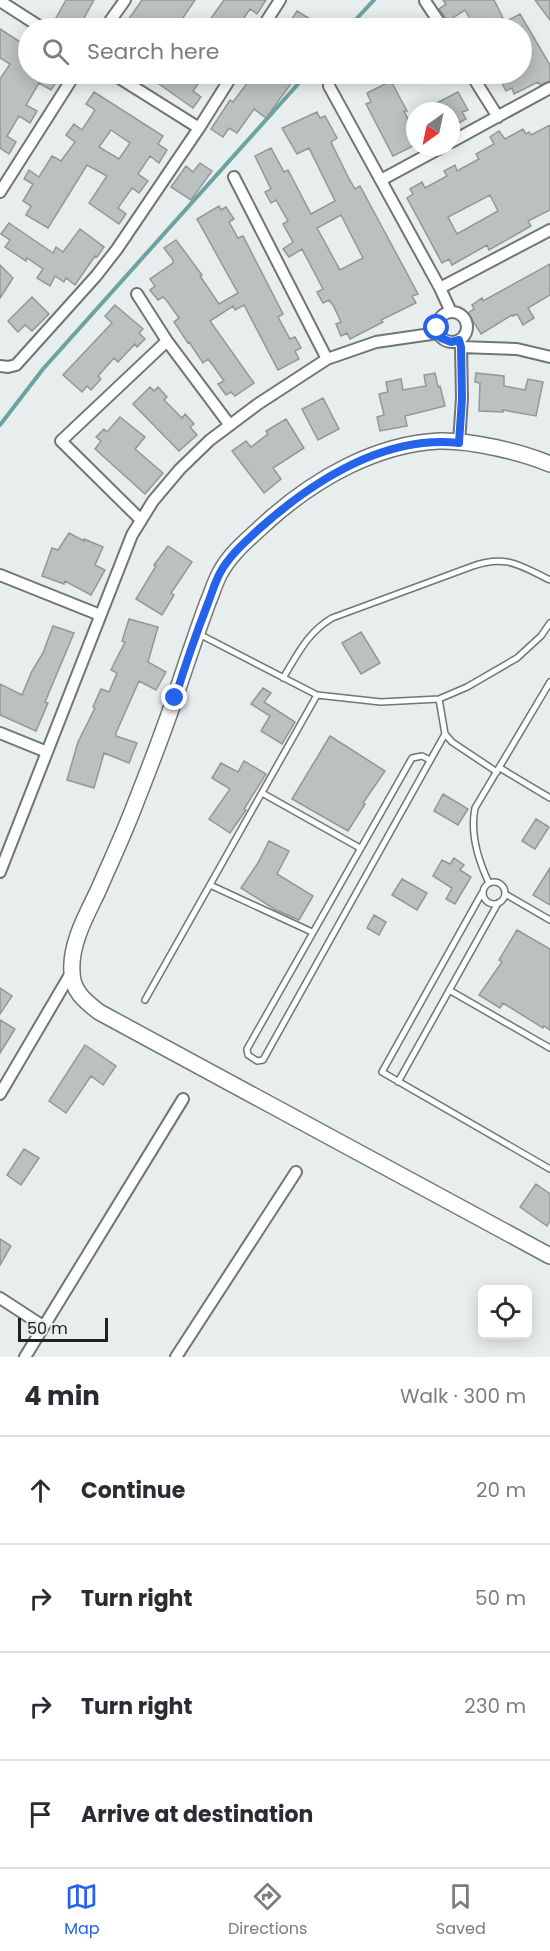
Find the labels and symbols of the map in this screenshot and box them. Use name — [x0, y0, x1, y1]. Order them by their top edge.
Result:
north arrow — [406, 102, 460, 156]
route start — [423, 314, 449, 340]
route end — [161, 684, 187, 710]
scale bar — [18, 1315, 108, 1342]

